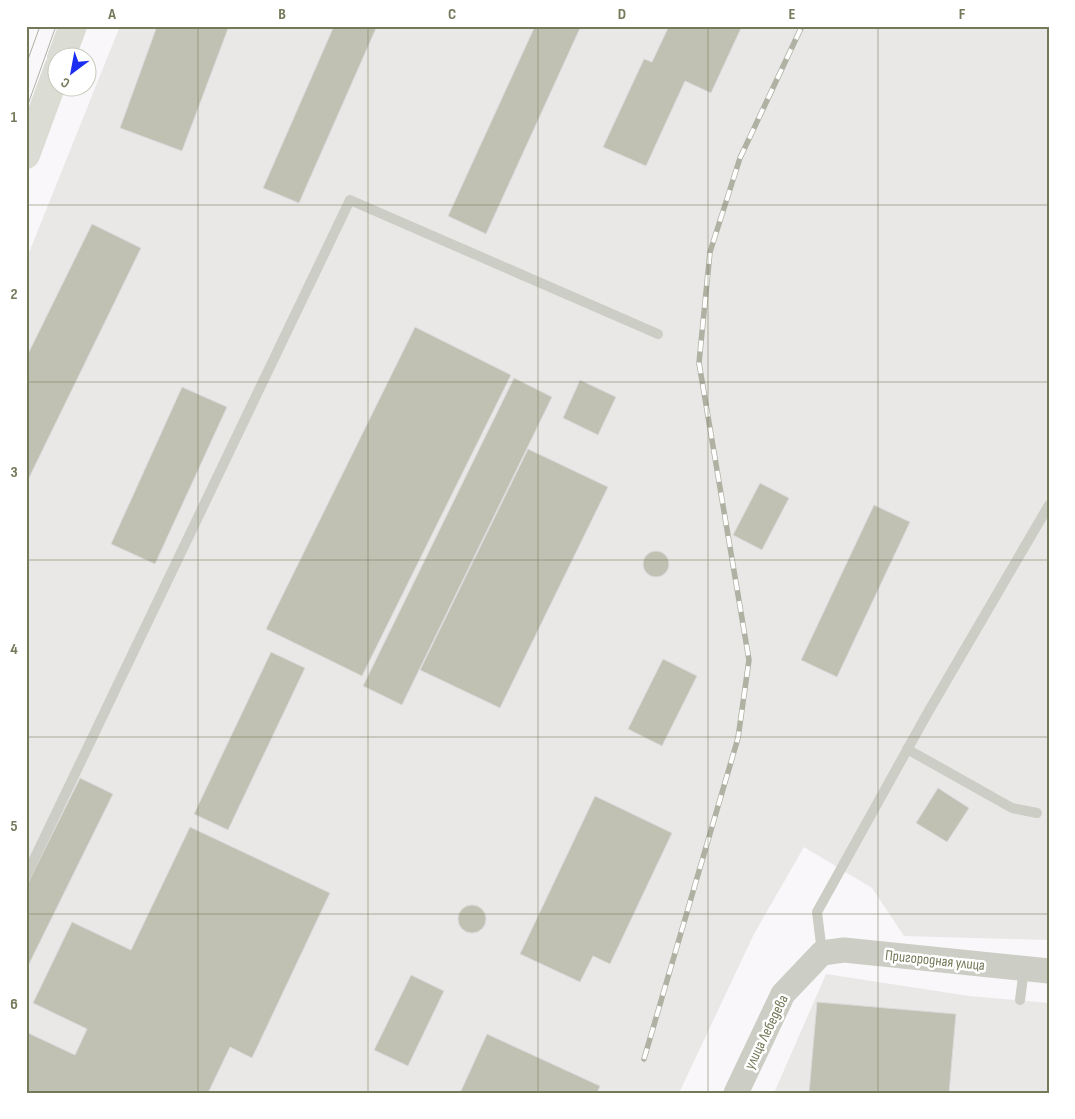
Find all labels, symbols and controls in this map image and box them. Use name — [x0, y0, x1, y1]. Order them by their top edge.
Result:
text: A — [107, 5, 116, 24]
text: B — [278, 5, 286, 24]
text: C — [448, 5, 456, 24]
text: D — [618, 5, 626, 24]
text: E — [789, 5, 796, 24]
text: F — [959, 5, 966, 24]
north arrow — [48, 48, 98, 98]
text: С — [58, 73, 73, 92]
text: 1 — [11, 108, 18, 127]
text: 2 — [10, 285, 18, 304]
text: 3 — [10, 463, 18, 482]
text: 4 — [10, 640, 18, 659]
text: 5 — [10, 817, 18, 836]
street label: Пригородная улица — [884, 946, 986, 975]
street label: улица Лебедева — [740, 992, 793, 1073]
text: 6 — [10, 995, 18, 1014]

